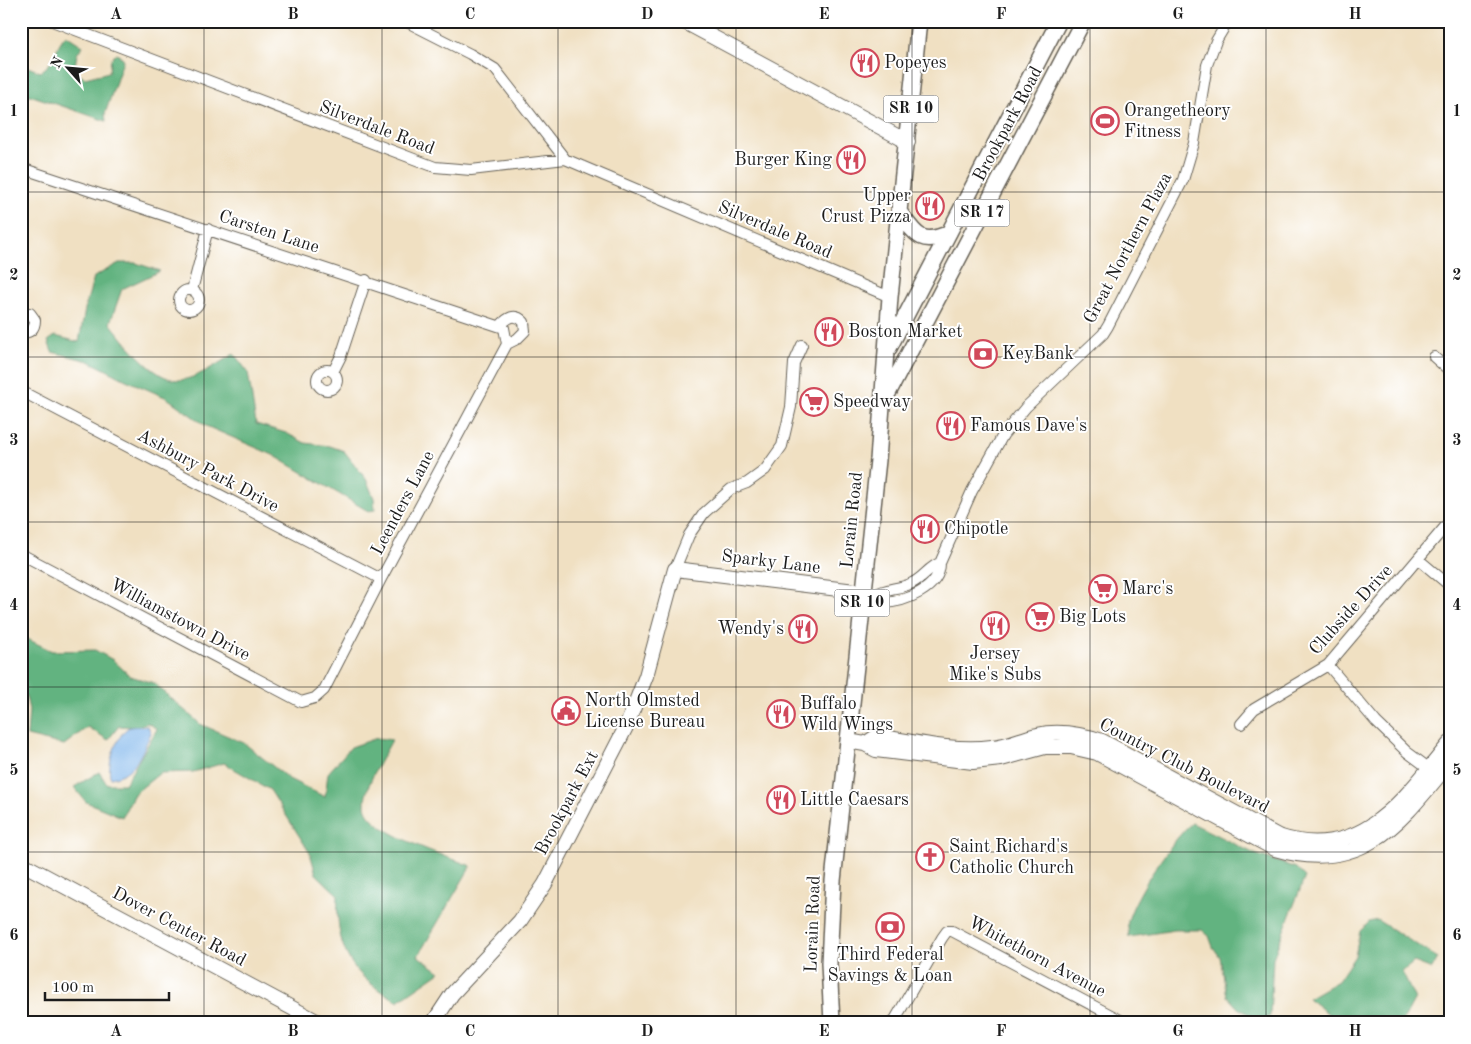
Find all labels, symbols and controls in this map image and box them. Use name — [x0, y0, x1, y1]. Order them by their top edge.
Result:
text: A — [110, 7, 122, 23]
text: B — [287, 7, 299, 23]
text: C — [465, 7, 475, 23]
text: D — [641, 7, 653, 23]
text: E — [818, 7, 830, 23]
text: F — [996, 7, 1007, 23]
text: G — [1172, 7, 1184, 23]
text: H — [1348, 7, 1362, 23]
north arrow — [42, 42, 92, 92]
restaurant icon: Popeyes — [850, 48, 880, 78]
text: N — [49, 54, 66, 70]
place label: Popeyes — [884, 54, 947, 72]
street label: Brookpark Road — [970, 64, 1046, 184]
road number: SR 10 — [884, 96, 938, 122]
street label: Silverdale Road — [317, 98, 437, 158]
place label: Orangetheory Fitness — [1124, 102, 1231, 141]
text: 1 — [9, 104, 19, 120]
text: 1 — [1452, 104, 1462, 120]
sports icon: Orangetheory Fitness — [1090, 106, 1120, 136]
restaurant icon: Burger King — [836, 145, 866, 175]
place label: Burger King — [734, 151, 832, 169]
street label: Great Northern Plaza — [1081, 169, 1176, 327]
place label: Upper Crust Pizza — [821, 187, 912, 226]
restaurant icon: Upper Crust Pizza — [915, 191, 945, 221]
street label: Silverdale Road — [715, 198, 835, 262]
road number: SR 17 — [954, 200, 1010, 227]
street label: Carsten Lane — [217, 207, 321, 257]
text: 2 — [9, 268, 19, 284]
text: 2 — [1452, 268, 1462, 284]
restaurant icon: Boston Market — [814, 317, 844, 347]
place label: Boston Market — [848, 323, 962, 341]
bank icon: KeyBank — [968, 339, 998, 369]
place label: KeyBank — [1002, 345, 1074, 363]
supermarket icon: Speedway — [799, 387, 829, 417]
place label: Speedway — [833, 393, 911, 411]
restaurant icon: Famous Dave's — [936, 411, 966, 441]
place label: Famous Dave's — [970, 417, 1087, 435]
street label: Ashbury Park Drive — [134, 426, 282, 516]
text: 3 — [9, 433, 19, 449]
text: 3 — [1452, 433, 1462, 449]
street label: Leenders Lane — [368, 448, 438, 558]
street label: Lorain Road — [838, 471, 866, 569]
restaurant icon: Chipotle — [910, 514, 940, 544]
place label: Chipotle — [944, 520, 1008, 538]
street label: Sparky Lane — [720, 547, 822, 577]
street label: Clubside Drive — [1306, 561, 1396, 659]
supermarket icon: Marc's — [1088, 574, 1118, 604]
street label: Williamstown Drive — [107, 575, 253, 665]
place label: Marc's — [1122, 580, 1174, 598]
road number: SR 10 — [834, 590, 890, 616]
text: 4 — [9, 598, 19, 614]
text: 4 — [1452, 598, 1462, 614]
supermarket icon: Big Lots — [1025, 602, 1055, 632]
place label: Big Lots — [1059, 608, 1126, 626]
restaurant icon: Jersey Mike's Subs — [980, 611, 1010, 641]
restaurant icon: Wendy's — [788, 614, 818, 644]
place label: Wendy's — [717, 620, 784, 638]
place label: Jersey Mike's Subs — [949, 645, 1041, 684]
place label: North Olmsted License Bureau — [585, 692, 705, 731]
place label: Buffalo Wild Wings — [800, 695, 893, 734]
public building icon: North Olmsted License Bureau — [551, 696, 581, 726]
restaurant icon: Buffalo Wild Wings — [766, 699, 796, 729]
street label: Country Club Boulevard — [1096, 715, 1272, 817]
street label: Brookpark Ext — [532, 748, 602, 858]
text: 5 — [9, 763, 19, 779]
text: 5 — [1452, 763, 1462, 779]
restaurant icon: Little Caesars — [766, 785, 796, 815]
place label: Little Caesars — [800, 791, 909, 809]
place label: Saint Richard's Catholic Church — [949, 838, 1074, 877]
church icon: Saint Richard's Catholic Church — [915, 842, 945, 872]
street label: Lorain Road — [802, 875, 824, 973]
street label: Dover Center Road — [109, 884, 249, 970]
bank icon: Third Federal Savings & Loan — [875, 912, 905, 942]
street label: Whitethorn Avenue — [965, 913, 1109, 1001]
text: 6 — [9, 928, 19, 944]
text: 6 — [1452, 928, 1462, 944]
place label: Third Federal Savings & Loan — [828, 946, 953, 985]
scale bar — [45, 969, 169, 1001]
text: 100 m — [52, 981, 94, 996]
text: A — [110, 1024, 122, 1040]
text: B — [287, 1024, 299, 1040]
text: C — [465, 1024, 475, 1040]
text: D — [641, 1024, 653, 1040]
text: E — [818, 1024, 830, 1040]
text: F — [996, 1024, 1007, 1040]
text: G — [1172, 1024, 1184, 1040]
text: H — [1348, 1024, 1362, 1040]

